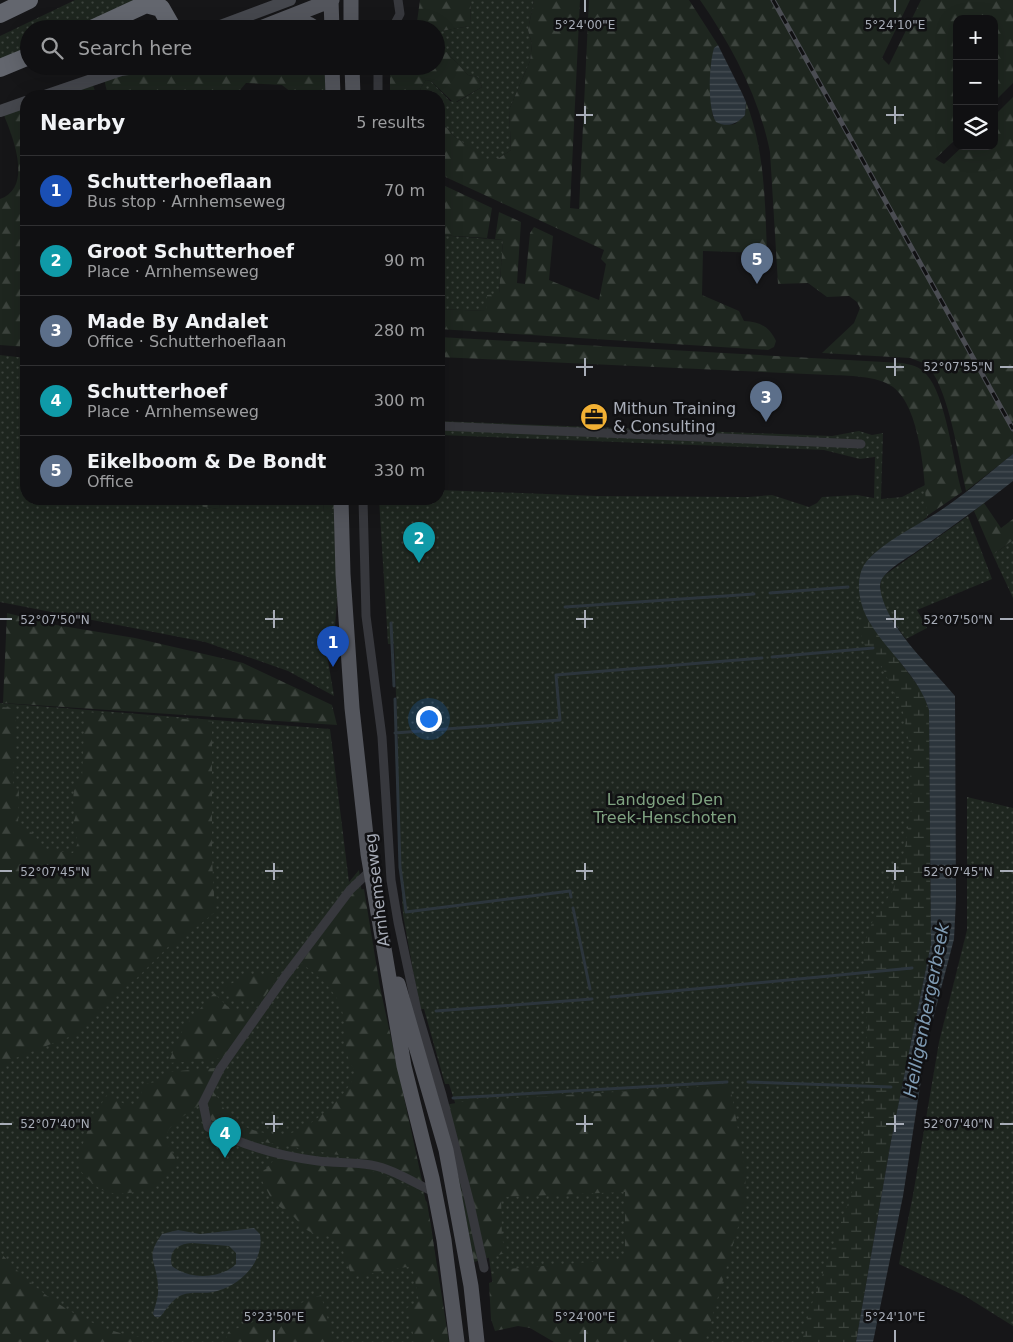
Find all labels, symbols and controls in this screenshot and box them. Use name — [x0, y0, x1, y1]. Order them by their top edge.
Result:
map controls — [953, 15, 998, 150]
button: + — [953, 15, 998, 60]
text: 5°24'00"E — [555, 18, 615, 32]
text: 5°24'10"E — [865, 18, 925, 32]
search box — [20, 20, 445, 75]
icon: search — [38, 34, 66, 62]
text: Search here — [78, 37, 192, 59]
button: − — [953, 60, 998, 105]
button: layers — [953, 105, 998, 150]
text: Nearby — [40, 111, 125, 135]
text: 5 results — [356, 113, 425, 132]
text: Schutterhoeflaan — [87, 170, 272, 192]
text: 1 — [50, 181, 62, 200]
text: 70 m — [384, 181, 425, 200]
text: Bus stop · Arnhemseweg — [87, 192, 286, 211]
text: Groot Schutterhoef — [87, 240, 294, 262]
pin: 5 — [741, 243, 773, 284]
text: 2 — [50, 251, 62, 270]
text: 90 m — [384, 251, 425, 270]
text: Place · Arnhemseweg — [87, 262, 259, 281]
text: Made By Andalet — [87, 310, 268, 332]
text: 3 — [50, 321, 62, 340]
text: 280 m — [374, 321, 425, 340]
text: Office · Schutterhoeflaan — [87, 332, 286, 351]
text: 52°07'55"N — [923, 360, 993, 374]
text: Schutterhoef — [87, 380, 227, 402]
pin: 3 — [750, 381, 782, 422]
text: 4 — [50, 391, 62, 410]
text: 300 m — [374, 391, 425, 410]
place label: Mithun Training & Consulting — [613, 399, 736, 436]
text: Place · Arnhemseweg — [87, 402, 259, 421]
office icon: Mithun Training & Consulting — [579, 402, 609, 432]
text: Eikelboom & De Bondt — [87, 450, 326, 472]
text: 5 — [50, 461, 62, 480]
text: 330 m — [374, 461, 425, 480]
text: Office — [87, 472, 134, 491]
pin: 2 — [403, 522, 435, 563]
text: 52°07'50"N — [20, 613, 90, 627]
text: 52°07'50"N — [923, 613, 993, 627]
pin: 1 — [317, 626, 349, 667]
your location — [416, 706, 442, 732]
park label: Landgoed Den Treek-Henschoten — [592, 790, 737, 827]
street label: Arnhemseweg — [361, 832, 393, 948]
text: 52°07'45"N — [20, 865, 90, 879]
text: 52°07'45"N — [923, 865, 993, 879]
water label: Heiligenbergerbeek — [899, 919, 954, 1099]
text: 52°07'40"N — [20, 1117, 90, 1131]
pin: 4 — [209, 1117, 241, 1158]
text: 52°07'40"N — [923, 1117, 993, 1131]
text: 5°23'50"E — [244, 1310, 304, 1324]
text: 5°24'00"E — [555, 1310, 615, 1324]
text: 5°24'10"E — [865, 1310, 925, 1324]

